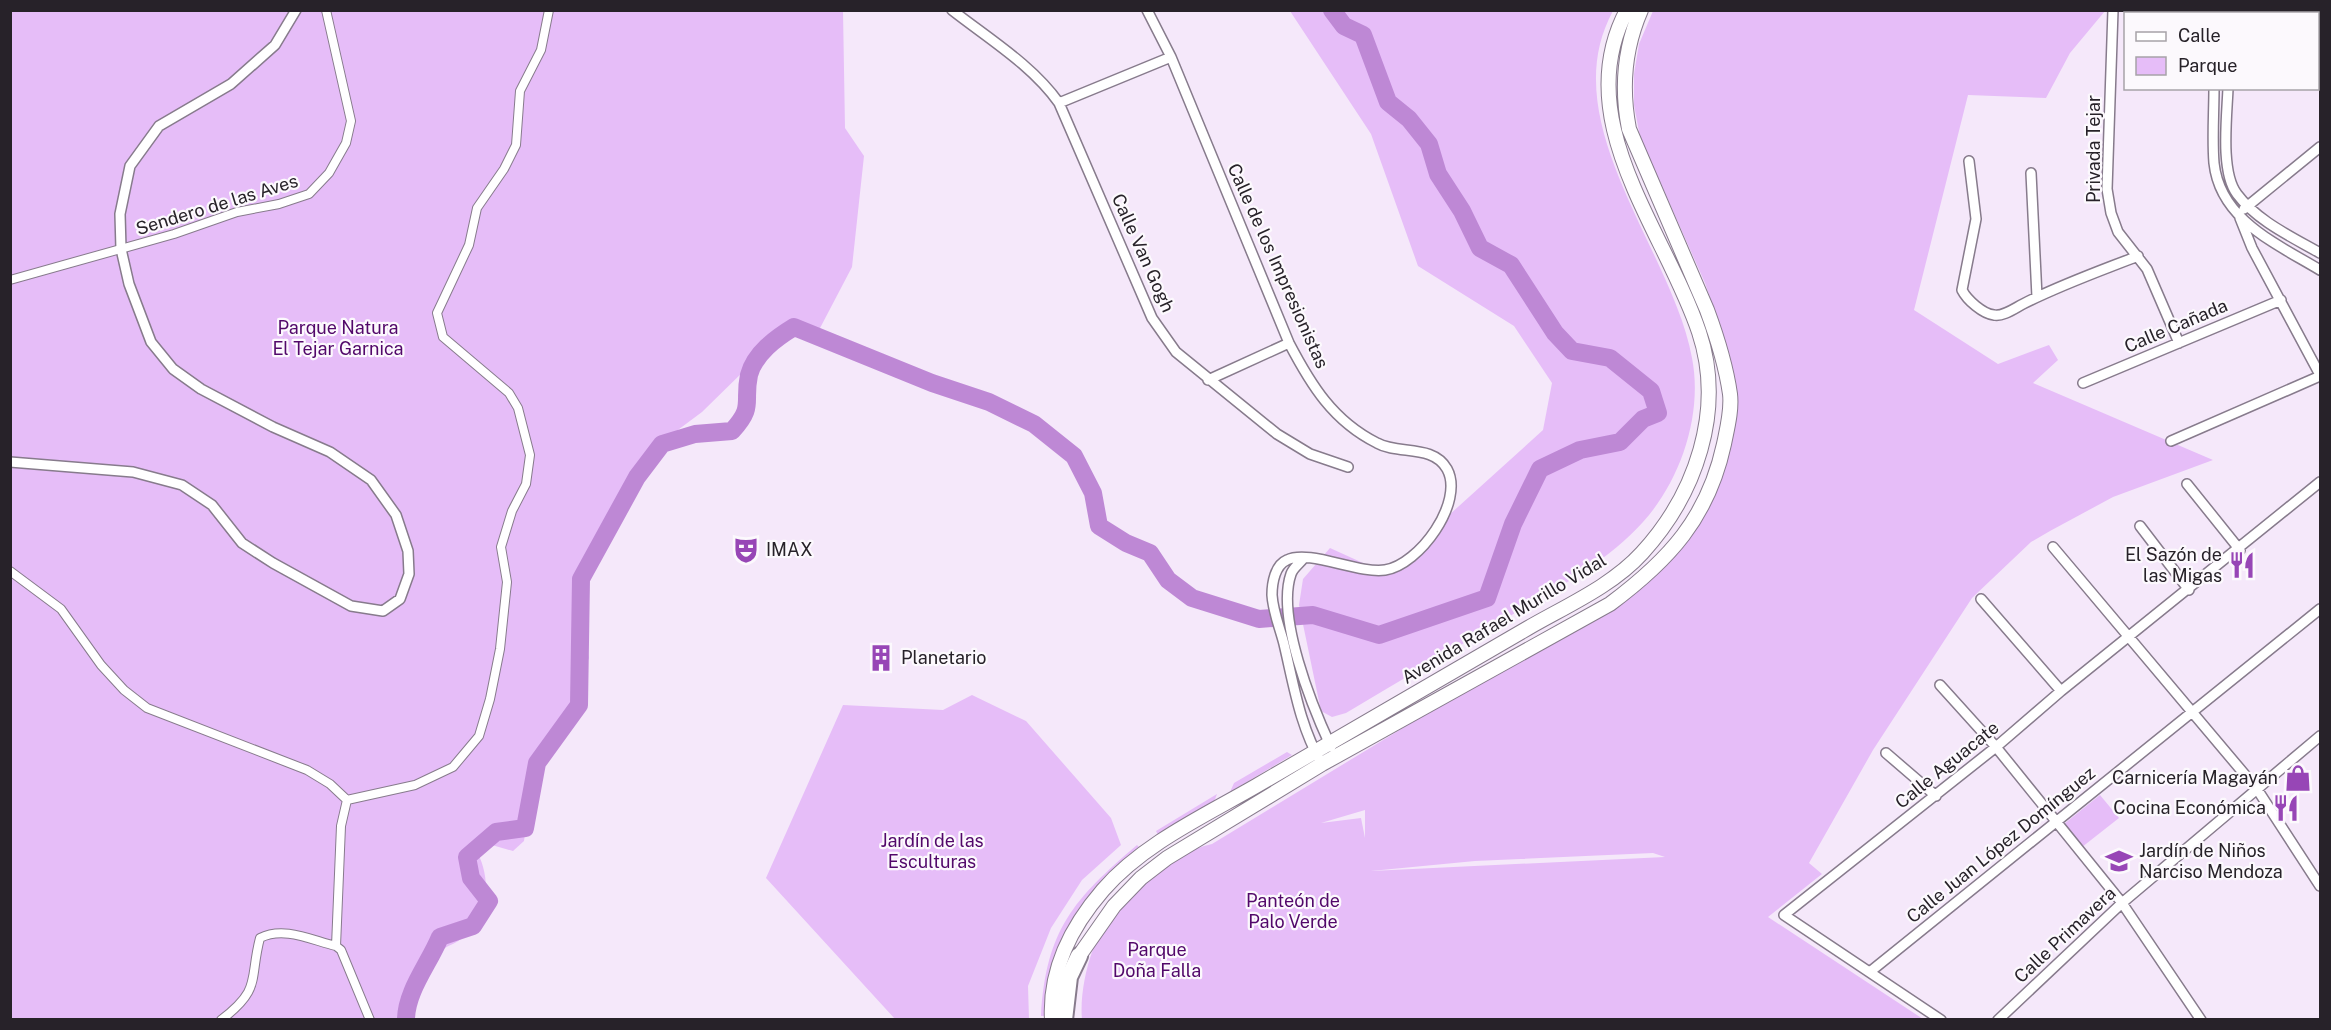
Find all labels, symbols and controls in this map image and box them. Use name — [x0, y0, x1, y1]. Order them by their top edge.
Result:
legend — [2124, 12, 2319, 90]
text: Calle — [2178, 25, 2221, 46]
text: Parque — [2178, 55, 2238, 76]
street label: Privada Tejar — [2083, 95, 2104, 203]
street label: Calle de los Impresionistas — [1224, 160, 1333, 372]
street label: Sendero de las Aves — [133, 170, 300, 239]
street label: Calle Van Gogh — [1108, 190, 1179, 315]
street label: Calle Cañada — [2121, 294, 2231, 357]
park label: Parque Natura El Tejar Garnica — [272, 317, 404, 359]
theatre icon: IMAX — [731, 535, 761, 565]
place label: IMAX — [766, 539, 813, 560]
place label: El Sazón de las Migas — [2125, 544, 2222, 586]
street label: Avenida Rafael Murillo Vidal — [1398, 549, 1610, 688]
restaurant icon: El Sazón de las Migas — [2227, 550, 2257, 580]
building icon: Planetario — [866, 643, 896, 673]
place label: Planetario — [901, 647, 987, 668]
street label: Calle Aguacate — [1891, 717, 2003, 813]
street label: Calle Juan López Domínguez — [1902, 762, 2099, 927]
shop icon: Carnicería Magayán — [2283, 763, 2313, 793]
place label: Carnicería Magayán — [2112, 767, 2278, 788]
restaurant icon: Cocina Económica — [2271, 793, 2301, 823]
place label: Cocina Económica — [2113, 797, 2266, 818]
park label: Jardín de las Esculturas — [880, 830, 984, 872]
place label: Jardín de Niños Narciso Mendoza — [2139, 840, 2283, 882]
school or university icon: Jardín de Niños Narciso Mendoza — [2104, 846, 2134, 876]
street label: Calle Primavera — [2010, 882, 2120, 987]
park label: Panteón de Palo Verde — [1246, 890, 1340, 932]
park label: Parque Doña Falla — [1113, 939, 1201, 981]

